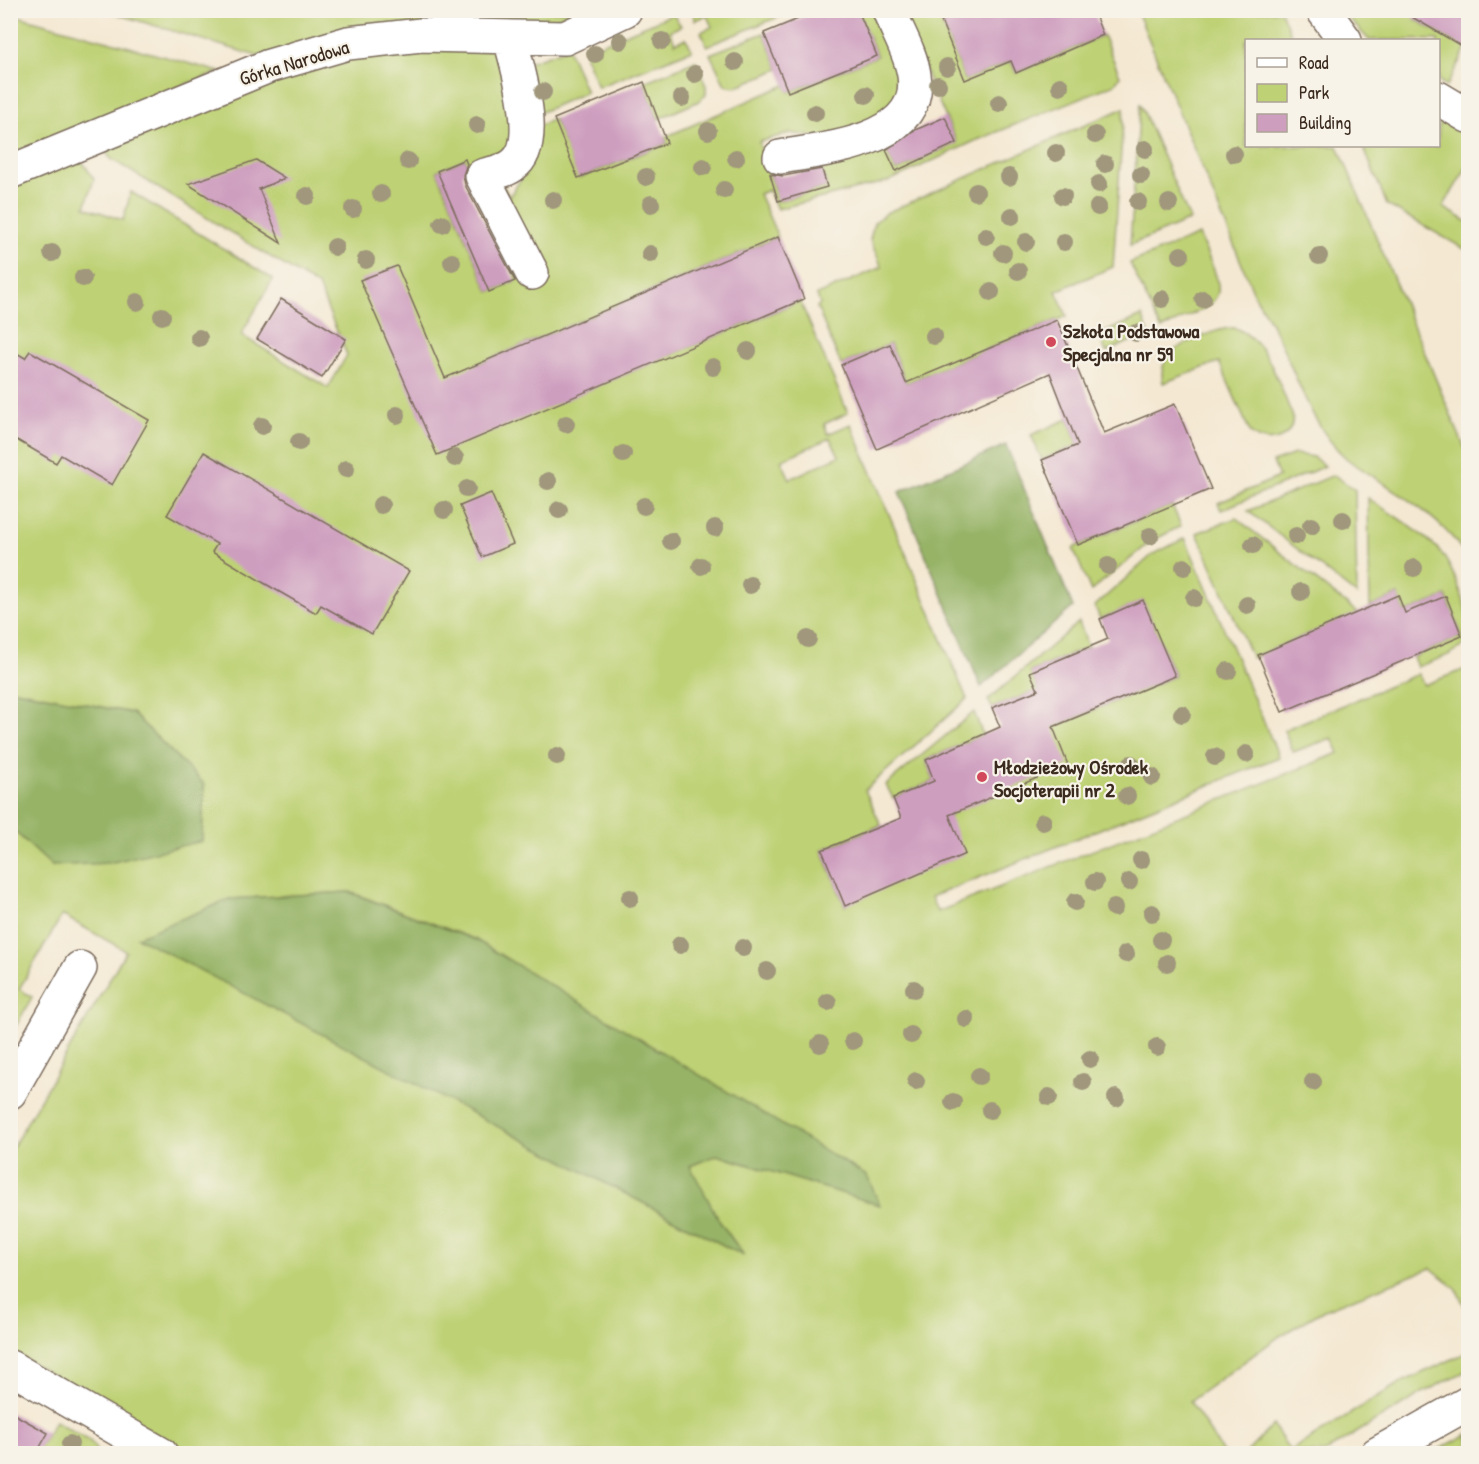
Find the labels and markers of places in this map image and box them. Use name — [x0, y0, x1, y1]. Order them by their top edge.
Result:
place label: Szkoła Podstawowa Specjalna nr 59 — [1063, 317, 1200, 368]
marker: Szkoła Podstawowa Specjalna nr 59 — [1044, 335, 1058, 349]
place label: Młodzieżowy Ośrodek Socjoterapii nr 2 — [994, 753, 1149, 804]
marker: Młodzieżowy Ośrodek Socjoterapii nr 2 — [975, 770, 989, 784]

